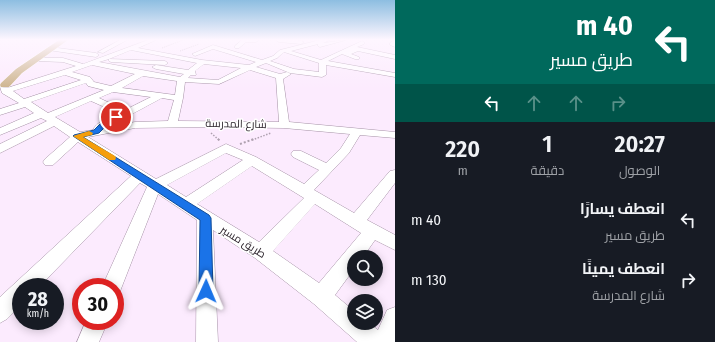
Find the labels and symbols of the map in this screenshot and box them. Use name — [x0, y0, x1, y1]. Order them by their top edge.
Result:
pin — [99, 100, 133, 134]
street label: شارع المدرسة — [205, 117, 267, 132]
street label: طريق مسير — [217, 223, 268, 261]
position arrow — [185, 270, 227, 312]
speed limit sign: 30 — [72, 278, 124, 330]

